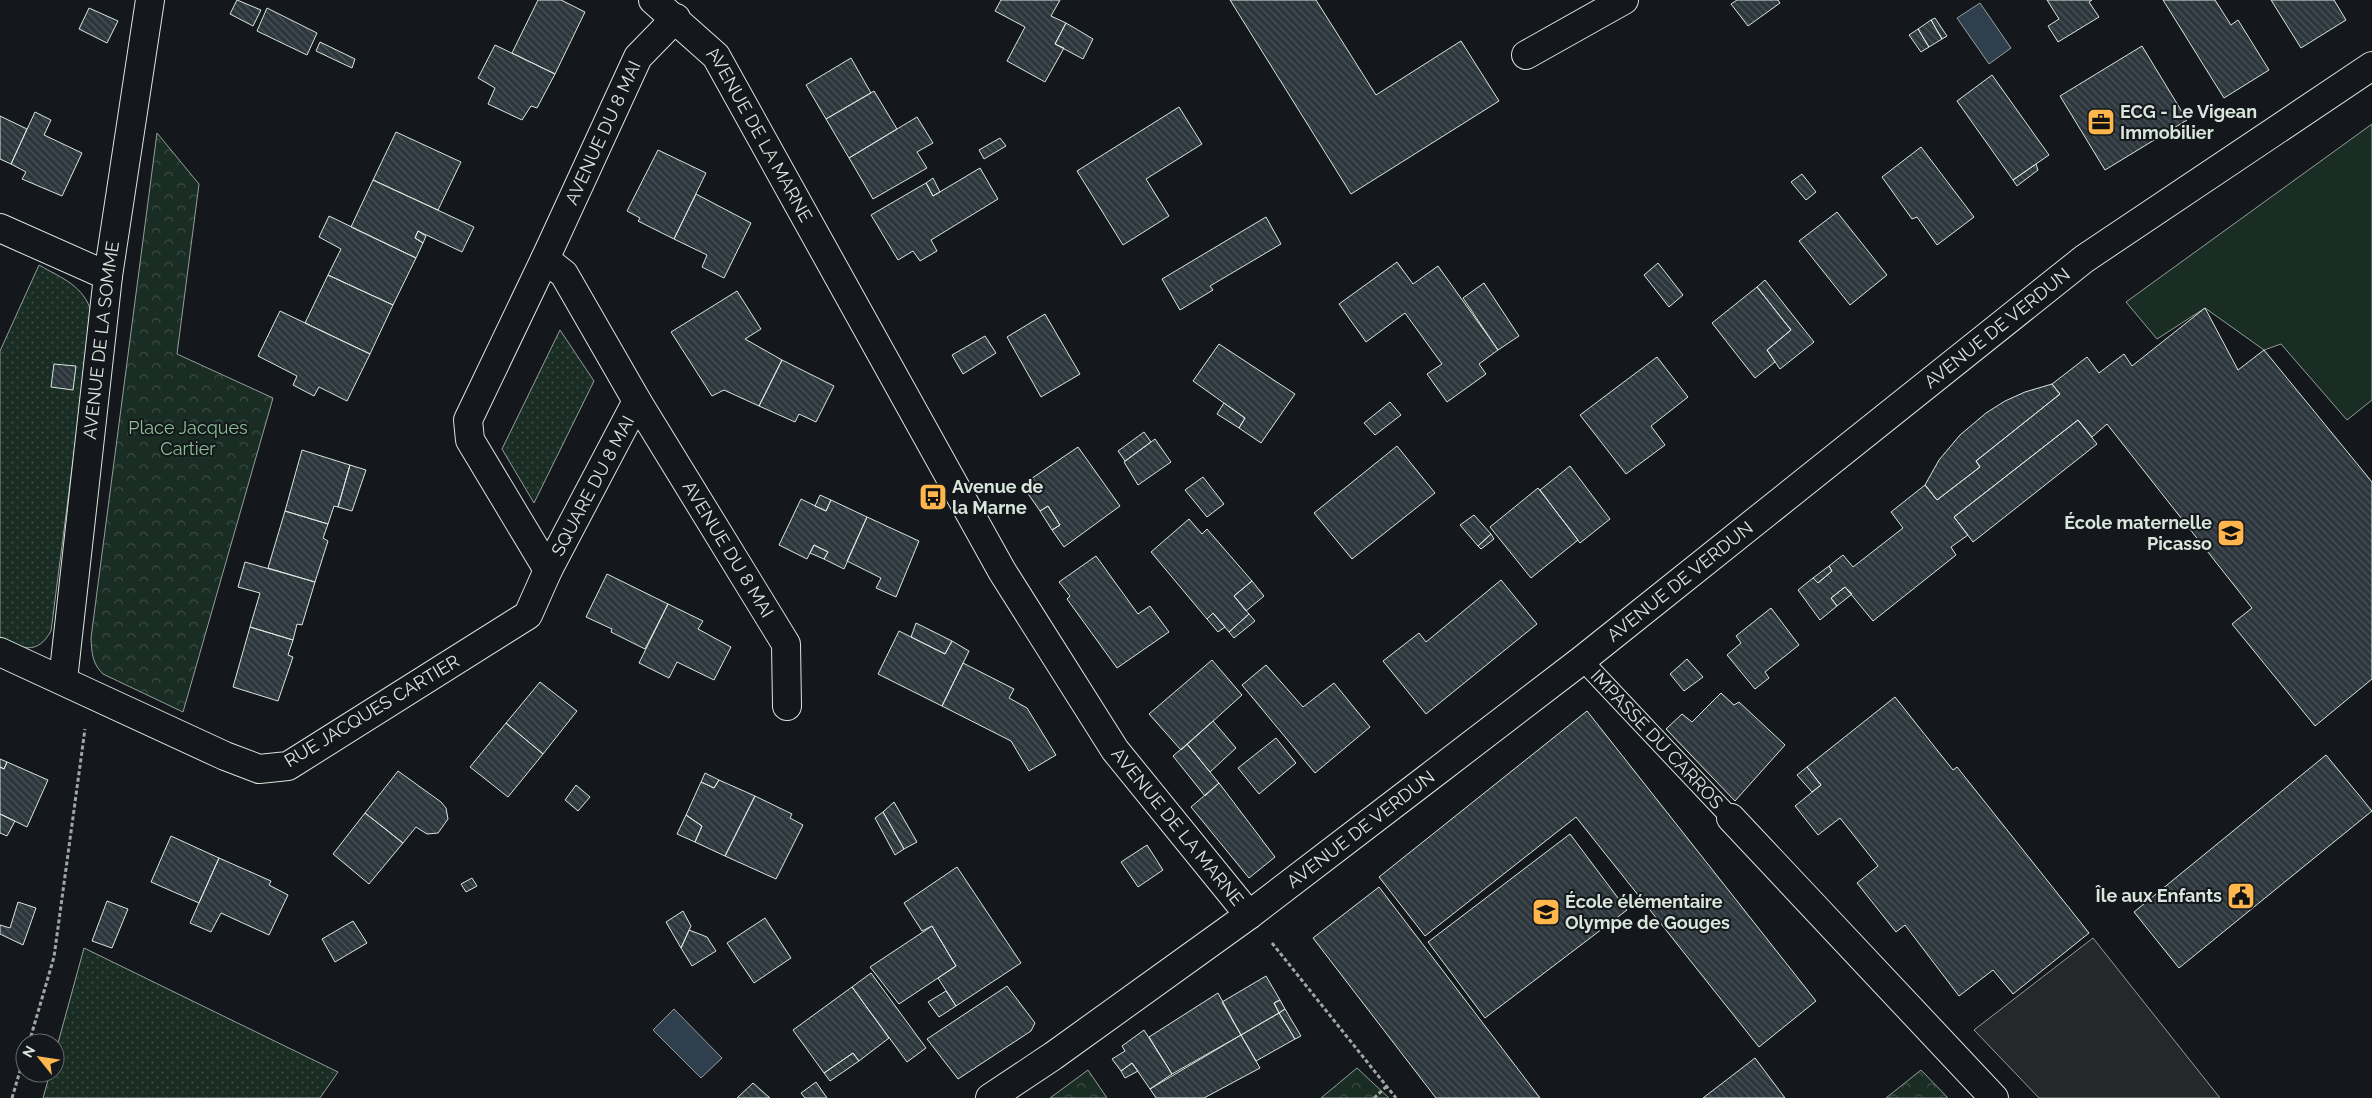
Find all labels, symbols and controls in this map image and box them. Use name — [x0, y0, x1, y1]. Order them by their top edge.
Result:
street label: AVENUE DE LA MARNE — [703, 42, 817, 225]
street label: AVENUE DU 8 MAI — [560, 57, 645, 208]
place label: ECG - Le Vigean Immobilier — [2120, 101, 2257, 143]
office icon: ECG - Le Vigean Immobilier — [2086, 107, 2116, 137]
street label: AVENUE DE LA SOMME — [79, 239, 123, 440]
street label: AVENUE DE VERDUN — [1920, 263, 2074, 392]
street label: SQUARE DU 8 MAI — [547, 412, 638, 559]
park label: Place Jacques Cartier — [128, 417, 248, 459]
place label: Avenue de la Marne — [952, 476, 1044, 518]
street label: AVENUE DU 8 MAI — [679, 477, 778, 621]
bus stop icon: Avenue de la Marne — [918, 482, 948, 512]
place label: École maternelle Picasso — [2064, 512, 2212, 554]
street label: AVENUE DE VERDUN — [1603, 517, 1757, 646]
school or university icon: École maternelle Picasso — [2216, 518, 2246, 548]
street label: RUE JACQUES CARTIER — [280, 650, 463, 771]
street label: IMPASSE DU CARROS — [1587, 665, 1728, 813]
street label: AVENUE DE LA MARNE — [1107, 743, 1248, 910]
street label: AVENUE DE VERDUN — [1282, 766, 1439, 892]
public building icon: Île aux Enfants — [2226, 881, 2256, 911]
place label: Île aux Enfants — [2095, 885, 2222, 906]
place label: École élémentaire Olympe de Gouges — [1565, 891, 1730, 933]
school or university icon: École élémentaire Olympe de Gouges — [1531, 897, 1561, 927]
north arrow — [15, 1033, 65, 1083]
text: N — [19, 1043, 38, 1060]

